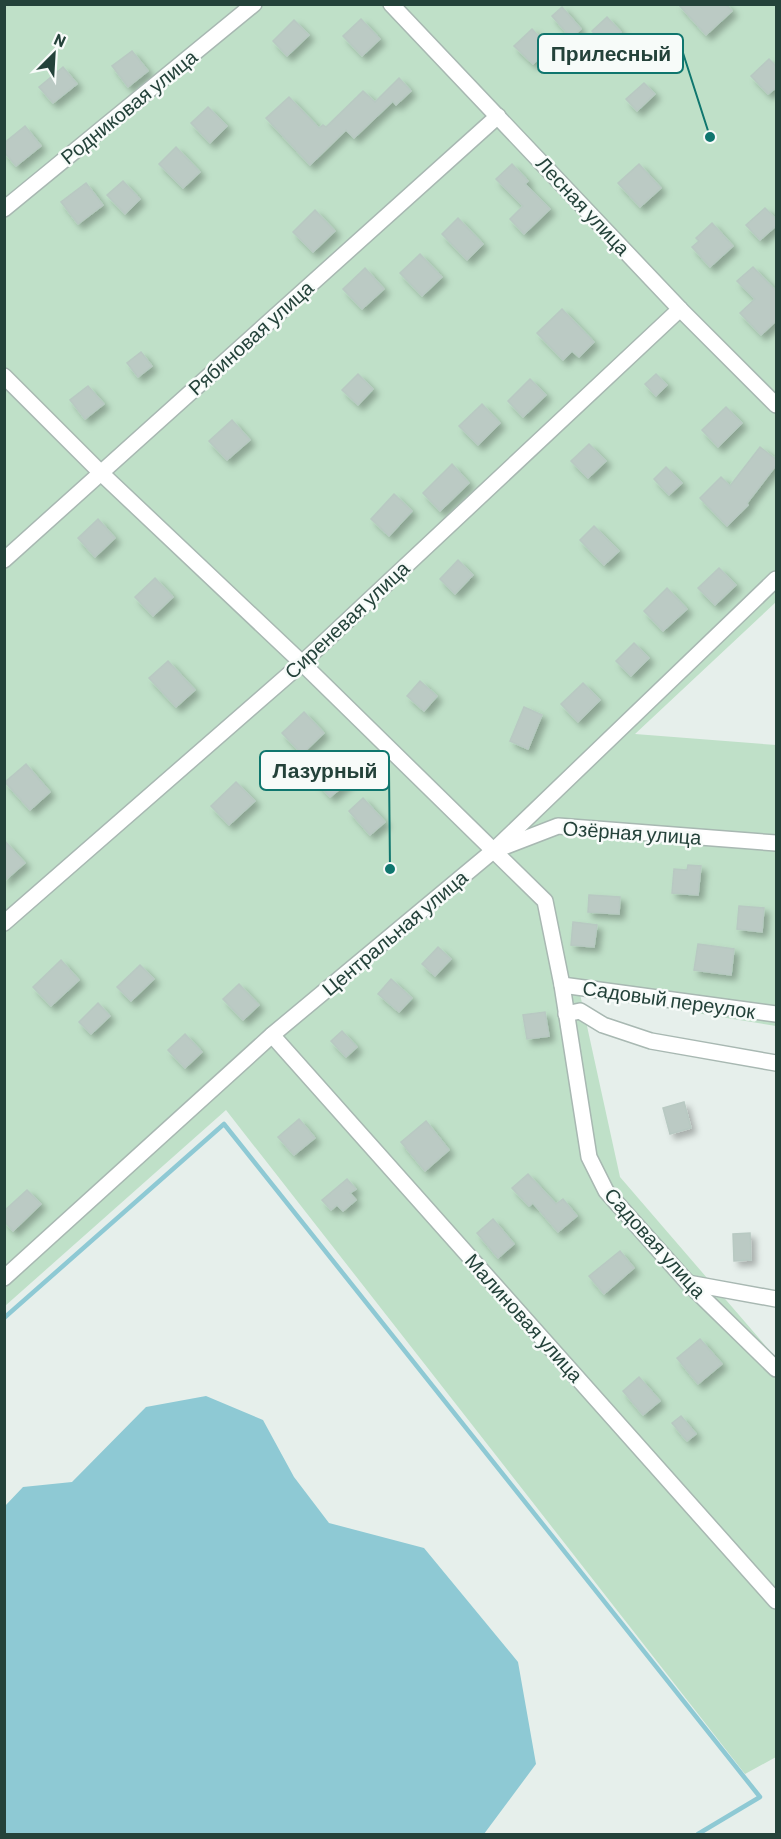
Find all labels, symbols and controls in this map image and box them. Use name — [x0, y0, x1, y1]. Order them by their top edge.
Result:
north arrow — [24, 24, 84, 84]
text: N — [52, 29, 69, 51]
callout: Прилесный — [538, 34, 683, 73]
text: Прилесный — [551, 40, 671, 65]
street label: Родниковая улица — [55, 43, 202, 169]
street label: Лесная улица — [532, 151, 636, 260]
street label: Рябиновая улица — [183, 274, 318, 400]
street label: Сиреневая улица — [279, 555, 414, 683]
callout: Лазурный — [260, 751, 389, 790]
text: Лазурный — [273, 757, 377, 782]
street label: Озёрная улица — [562, 815, 703, 849]
street label: Центральная улица — [317, 864, 473, 1000]
street label: Садовый переулок — [581, 975, 757, 1023]
street label: Садовая улица — [600, 1182, 712, 1303]
street label: Малиновая улица — [461, 1248, 589, 1387]

